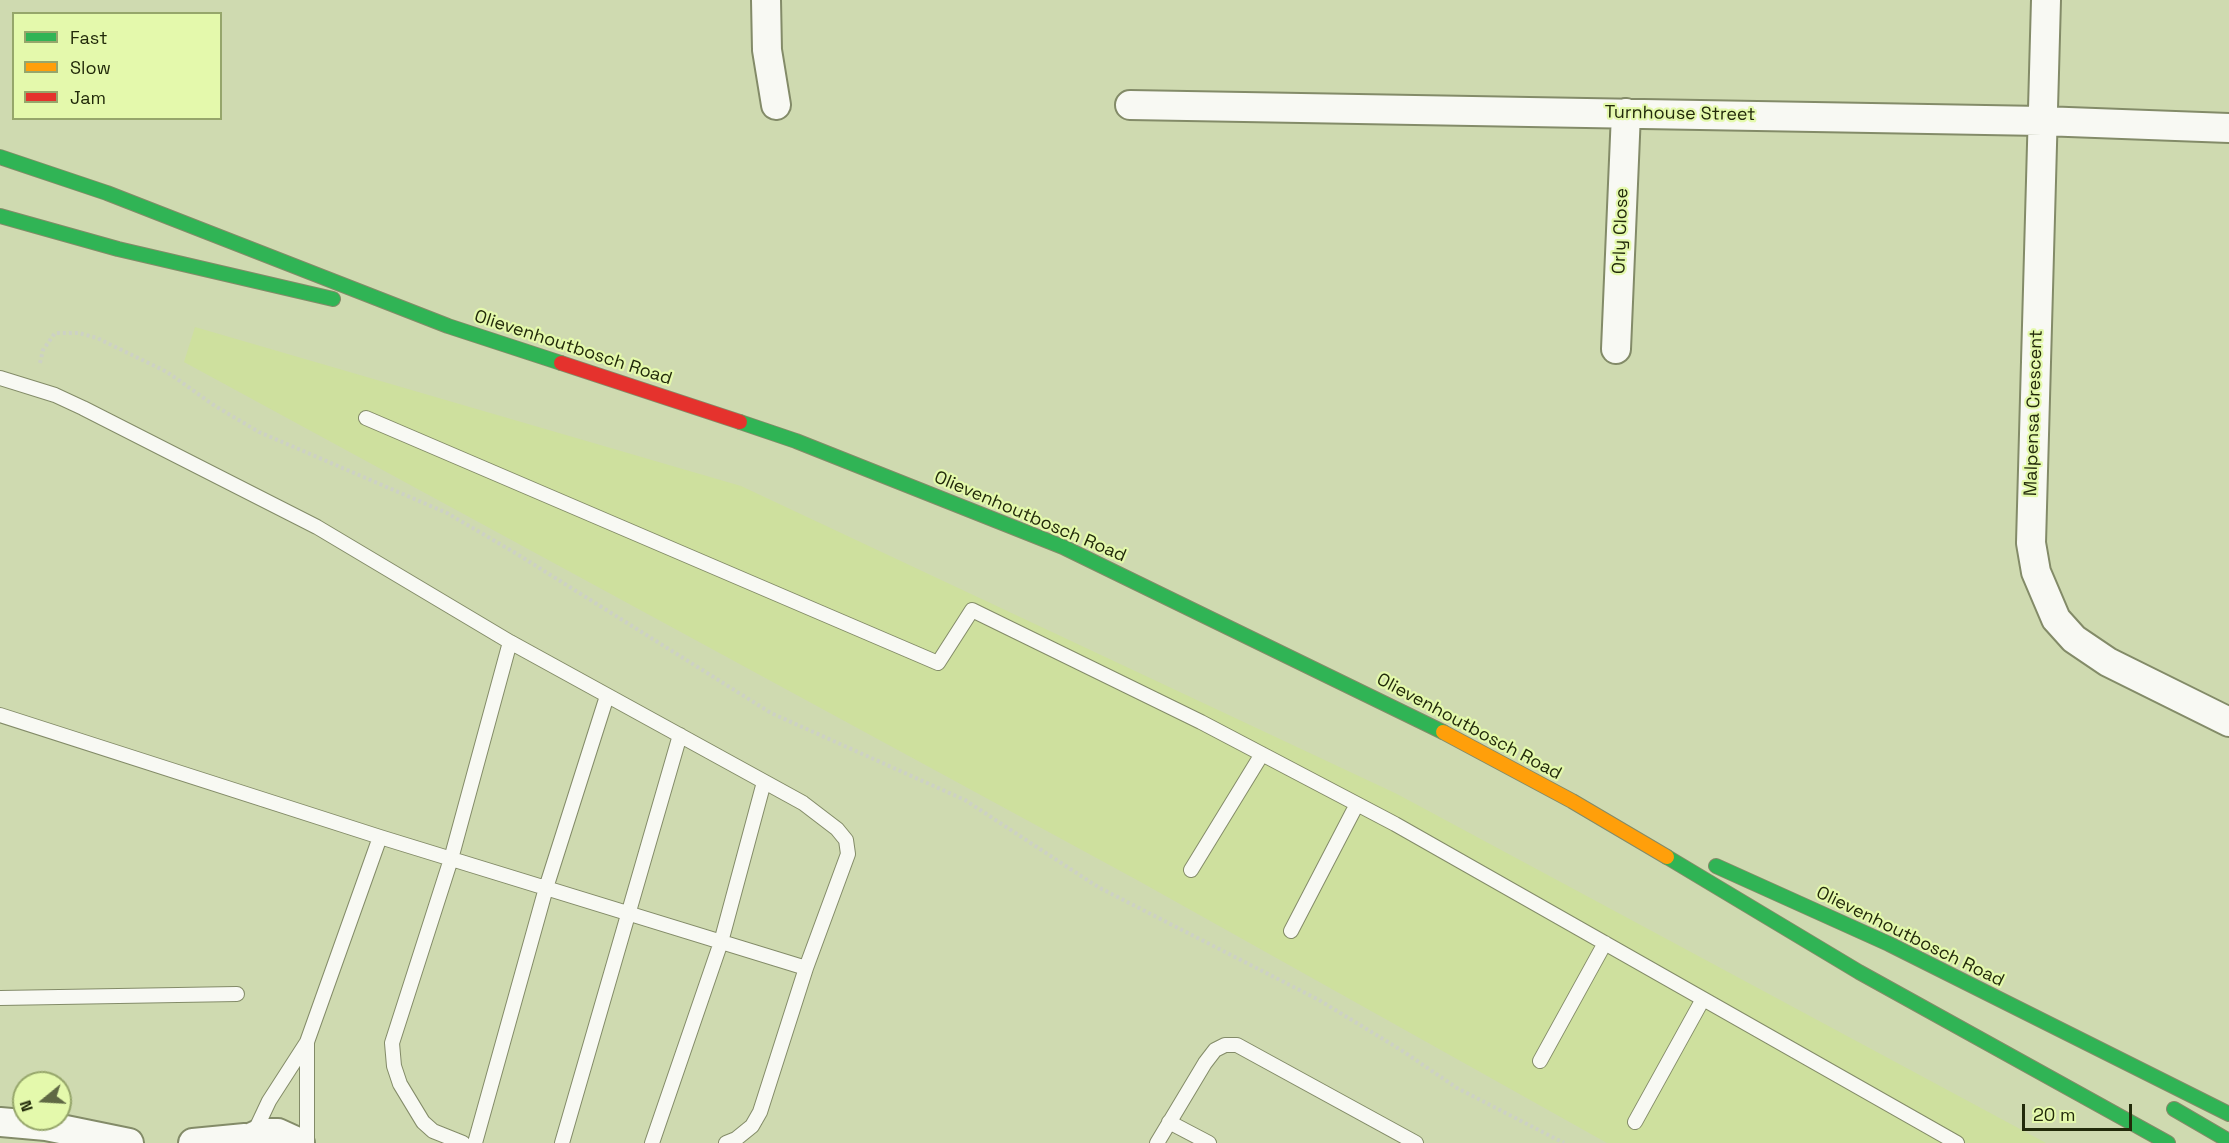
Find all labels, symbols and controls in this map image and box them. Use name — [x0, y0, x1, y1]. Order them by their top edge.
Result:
legend — [12, 12, 222, 120]
text: Fast — [70, 26, 107, 49]
text: Slow — [70, 56, 111, 79]
text: Jam — [70, 86, 106, 109]
street label: Turnhouse Street — [1604, 102, 1756, 126]
street label: Orly Close — [1609, 188, 1633, 274]
street label: Olievenhoutbosch Road — [471, 306, 675, 390]
street label: Malpensa Crescent — [2020, 329, 2048, 497]
street label: Olievenhoutbosch Road — [931, 467, 1129, 567]
street label: Olievenhoutbosch Road — [1373, 669, 1565, 785]
street label: Olievenhoutbosch Road — [1812, 882, 2008, 992]
north arrow — [12, 1071, 72, 1131]
scale bar — [2025, 1092, 2134, 1130]
text: N — [15, 1098, 38, 1114]
text: 20 m — [2033, 1103, 2076, 1126]

